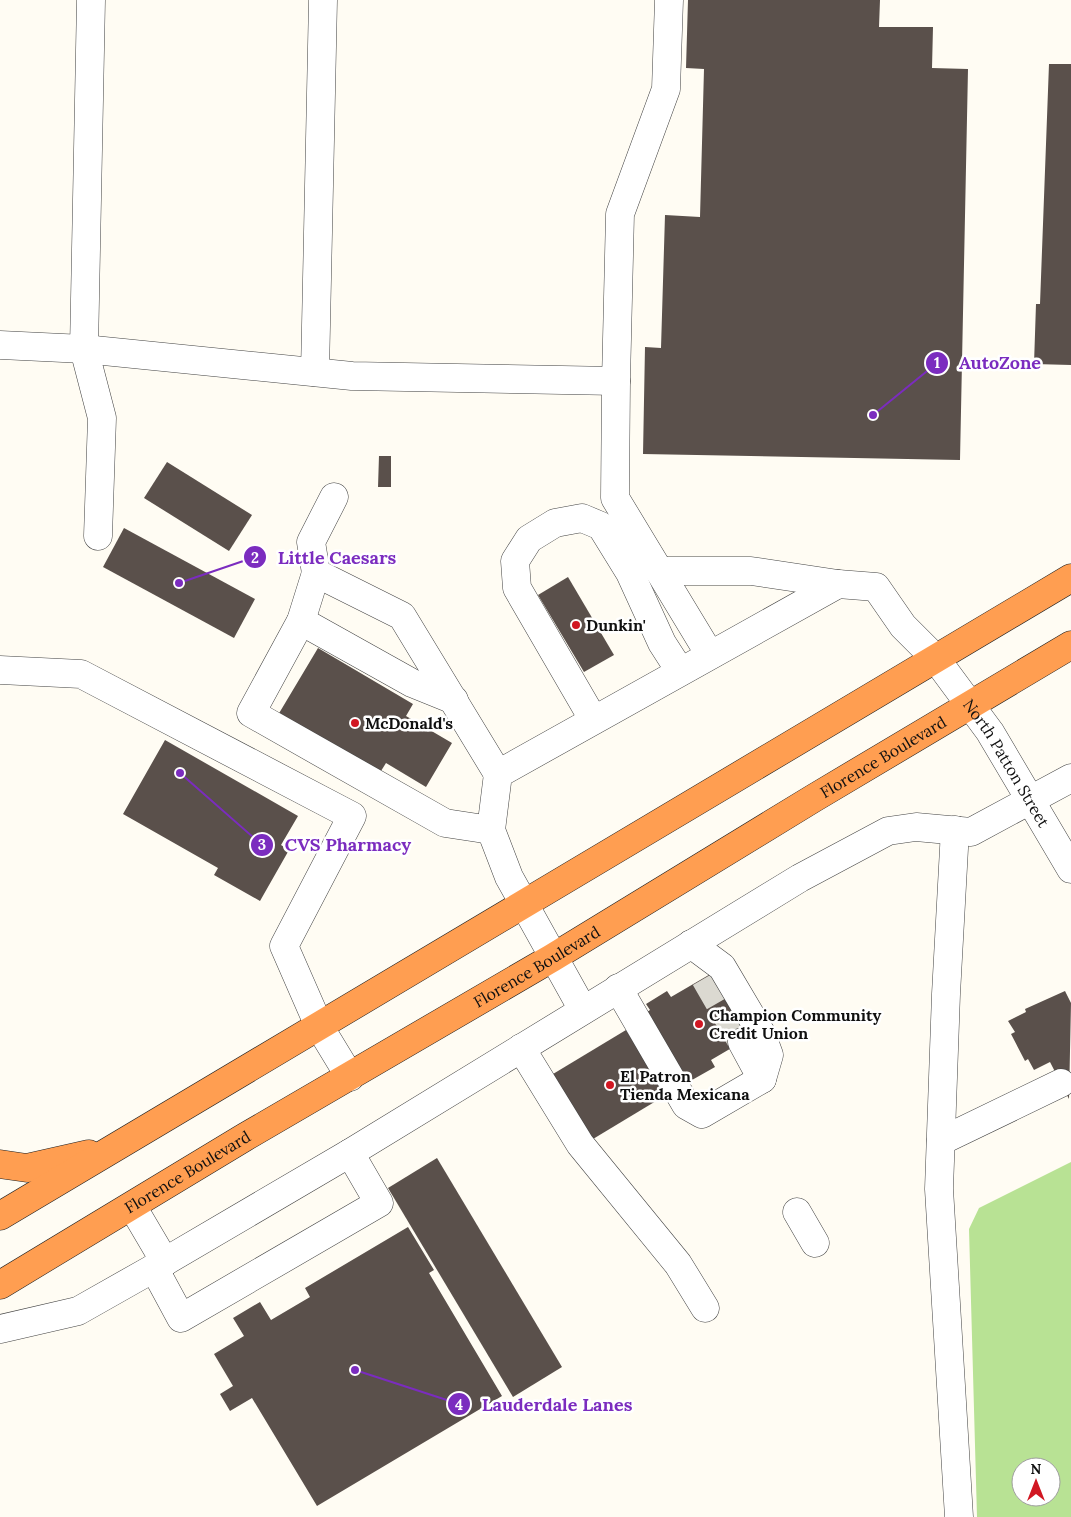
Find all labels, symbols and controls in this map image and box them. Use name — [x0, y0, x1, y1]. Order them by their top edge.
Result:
callout: AutoZone — [924, 346, 1051, 379]
text: AutoZone — [959, 351, 1041, 374]
text: 1 — [934, 353, 940, 372]
callout: Little Caesars — [243, 541, 406, 574]
text: Little Caesars — [278, 546, 397, 569]
text: 2 — [251, 548, 259, 567]
place label: Dunkin' — [586, 615, 646, 635]
marker: Dunkin' — [570, 619, 582, 631]
street label: North Patton Street — [959, 695, 1054, 831]
street label: Florence Boulevard — [816, 711, 950, 802]
place label: McDonald's — [365, 713, 453, 733]
marker: McDonald's — [349, 717, 361, 729]
callout: CVS Pharmacy — [250, 828, 421, 861]
text: CVS Pharmacy — [285, 833, 411, 856]
text: 3 — [258, 835, 266, 854]
street label: Florence Boulevard — [470, 921, 604, 1012]
place label: Champion Community Credit Union — [709, 1005, 882, 1043]
marker: Champion Community Credit Union — [693, 1018, 705, 1030]
place label: El Patron Tienda Mexicana — [620, 1066, 750, 1104]
marker: El Patron Tienda Mexicana — [604, 1079, 616, 1091]
street label: Florence Boulevard — [121, 1126, 254, 1217]
callout: Lauderdale Lanes — [447, 1388, 643, 1421]
text: Lauderdale Lanes — [482, 1393, 633, 1416]
text: 4 — [455, 1395, 463, 1414]
north arrow — [1011, 1457, 1061, 1507]
text: N — [1031, 1460, 1042, 1478]

